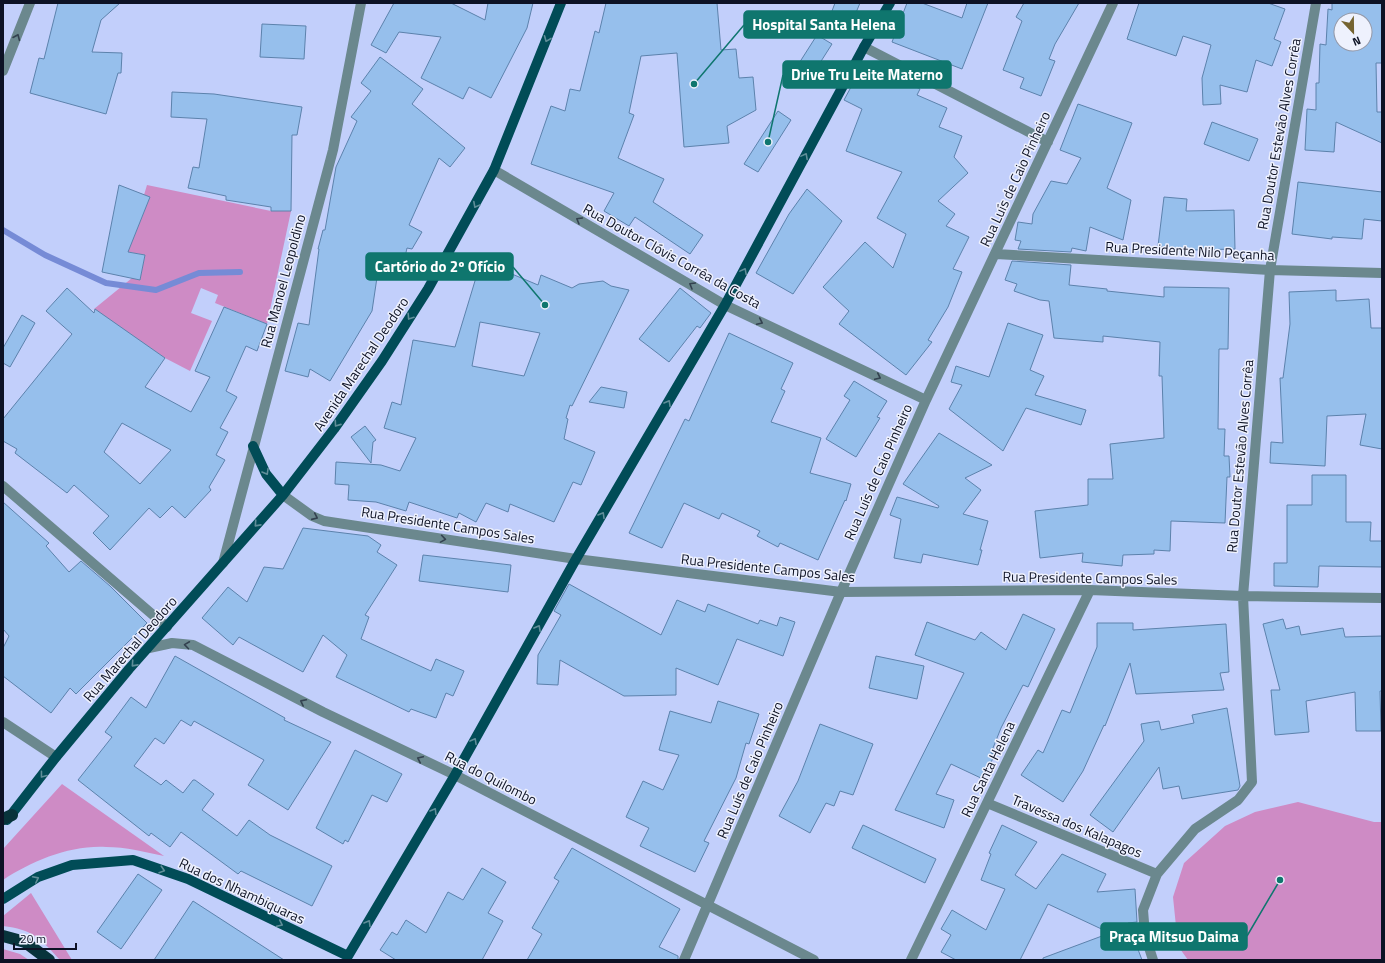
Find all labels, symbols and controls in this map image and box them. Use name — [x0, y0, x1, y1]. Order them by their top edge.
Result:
callout: Hospital Santa Helena — [744, 11, 904, 38]
north arrow — [1333, 12, 1373, 52]
text: Hospital Santa Helena — [752, 13, 896, 36]
text: N — [1350, 32, 1363, 50]
one-way arrow — [13, 34, 21, 41]
one-way arrow — [543, 36, 551, 43]
street label: Rua Doutor Estevão Alves Corrêa — [1251, 37, 1306, 231]
callout: Drive Tru Leite Materno — [783, 61, 951, 88]
text: Drive Tru Leite Materno — [791, 63, 943, 86]
street label: Rua Luís de Caio Pinheiro — [974, 108, 1055, 250]
one-way arrow — [801, 153, 808, 160]
street label: Rua Doutor Clóvis Corrêa da Costa — [580, 198, 765, 313]
one-way arrow — [473, 201, 481, 208]
street label: Rua Manoel Leopoldino — [255, 212, 310, 350]
one-way arrow — [576, 217, 583, 224]
street label: Rua Presidente Nilo Peçanha — [1105, 236, 1275, 265]
callout: Cartório do 2º Ofício — [366, 253, 513, 280]
text: Cartório do 2º Ofício — [375, 255, 505, 278]
one-way arrow — [739, 267, 746, 275]
one-way arrow — [688, 283, 696, 290]
street label: Avenida Marechal Deodoro — [308, 292, 413, 435]
one-way arrow — [408, 313, 415, 320]
one-way arrow — [756, 317, 764, 325]
street label: Rua Doutor Estevão Alves Corrêa — [1221, 359, 1258, 553]
one-way arrow — [874, 372, 881, 380]
one-way arrow — [663, 400, 670, 407]
street label: Rua Luís de Caio Pinheiro — [838, 400, 917, 543]
one-way arrow — [335, 420, 342, 427]
one-way arrow — [262, 468, 269, 475]
street label: Rua Presidente Campos Sales — [360, 500, 536, 549]
one-way arrow — [311, 512, 319, 520]
one-way arrow — [598, 512, 605, 519]
one-way arrow — [255, 519, 262, 527]
one-way arrow — [440, 534, 446, 543]
street label: Rua Presidente Campos Sales — [680, 548, 856, 587]
street label: Rua Presidente Campos Sales — [1002, 565, 1178, 590]
street label: Rua Marechal Deodoro — [78, 591, 182, 706]
one-way arrow — [533, 625, 540, 632]
one-way arrow — [184, 640, 190, 649]
one-way arrow — [132, 659, 139, 666]
street label: Rua Luís de Caio Pinheiro — [711, 698, 788, 842]
one-way arrow — [300, 699, 307, 707]
street label: Rua Santa Helena — [955, 717, 1020, 820]
one-way arrow — [470, 738, 477, 745]
street label: Rua do Quilombo — [442, 745, 541, 810]
one-way arrow — [417, 756, 424, 764]
one-way arrow — [40, 770, 47, 777]
street label: Travessa dos Kalapagos — [1009, 789, 1146, 863]
one-way arrow — [430, 808, 437, 815]
street label: Rua dos Nhambiquaras — [176, 852, 309, 929]
one-way arrow — [158, 865, 165, 874]
one-way arrow — [32, 876, 40, 883]
one-way arrow — [276, 919, 283, 927]
one-way arrow — [363, 920, 370, 927]
callout: Praça Mitsuo Daima — [1101, 923, 1247, 950]
scale bar — [14, 925, 76, 951]
text: Praça Mitsuo Daima — [1109, 925, 1239, 948]
text: 20 m — [20, 929, 46, 948]

